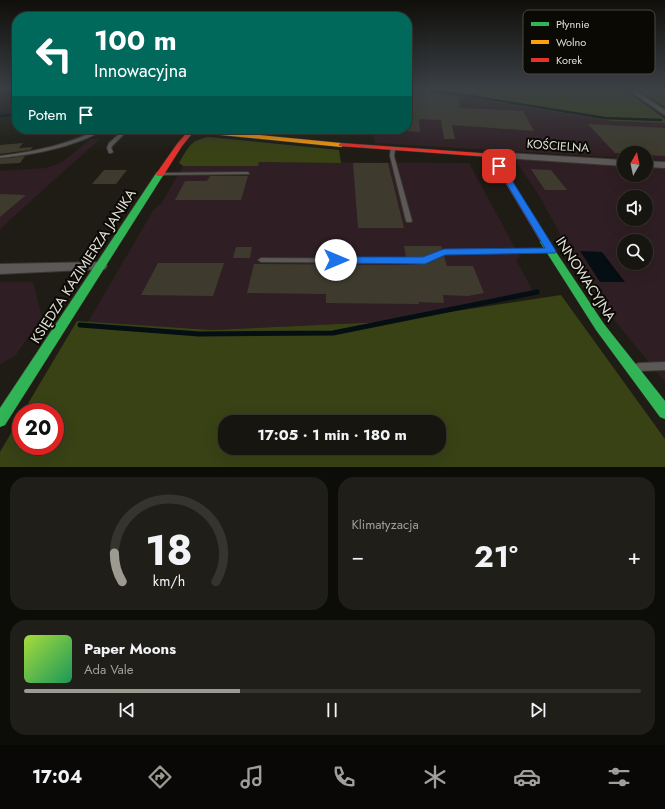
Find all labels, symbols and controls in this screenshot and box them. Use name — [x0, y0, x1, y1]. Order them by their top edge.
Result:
legend — [523, 10, 655, 74]
text: Płynnie — [556, 16, 590, 32]
text: 100 m — [94, 20, 177, 61]
icon: left — [28, 28, 80, 80]
text: Wolno — [556, 34, 586, 50]
text: Korek — [556, 52, 582, 68]
text: Innowacyjna — [94, 58, 187, 84]
text: Potem — [28, 104, 67, 126]
icon: arrive — [75, 104, 97, 126]
street label: KOŚCIELNA — [526, 135, 590, 157]
north arrow — [617, 146, 653, 182]
map controls — [617, 146, 653, 270]
pin — [482, 149, 516, 183]
icon: arrive — [488, 155, 510, 177]
street label: KSIĘDZA KAZIMIERZA JANIKA — [25, 184, 141, 347]
button: sound — [617, 190, 653, 226]
street label: INNOWACYJNA — [551, 233, 621, 326]
button: search — [617, 234, 653, 270]
position arrow — [315, 239, 357, 281]
speed limit sign: 20 — [12, 403, 64, 455]
text: 17:05 · 1 min · 180 m — [257, 424, 407, 446]
text: Klimatyzacja — [352, 515, 419, 534]
text: 18 — [145, 519, 192, 580]
text: 21° — [474, 535, 518, 578]
text: − — [352, 540, 364, 572]
text: + — [627, 540, 641, 572]
text: km/h — [153, 570, 185, 590]
text: Paper Moons — [84, 638, 176, 660]
text: Ada Vale — [84, 660, 133, 679]
icon: previous — [116, 699, 138, 721]
icon: pause — [321, 699, 343, 721]
icon: next — [527, 699, 549, 721]
icon: directions — [146, 763, 174, 791]
icon: music — [238, 763, 266, 791]
icon: phone — [330, 763, 358, 791]
icon: climate — [421, 763, 449, 791]
icon: car — [513, 763, 541, 791]
icon: filters — [605, 763, 633, 791]
text: 17:04 — [32, 764, 82, 790]

